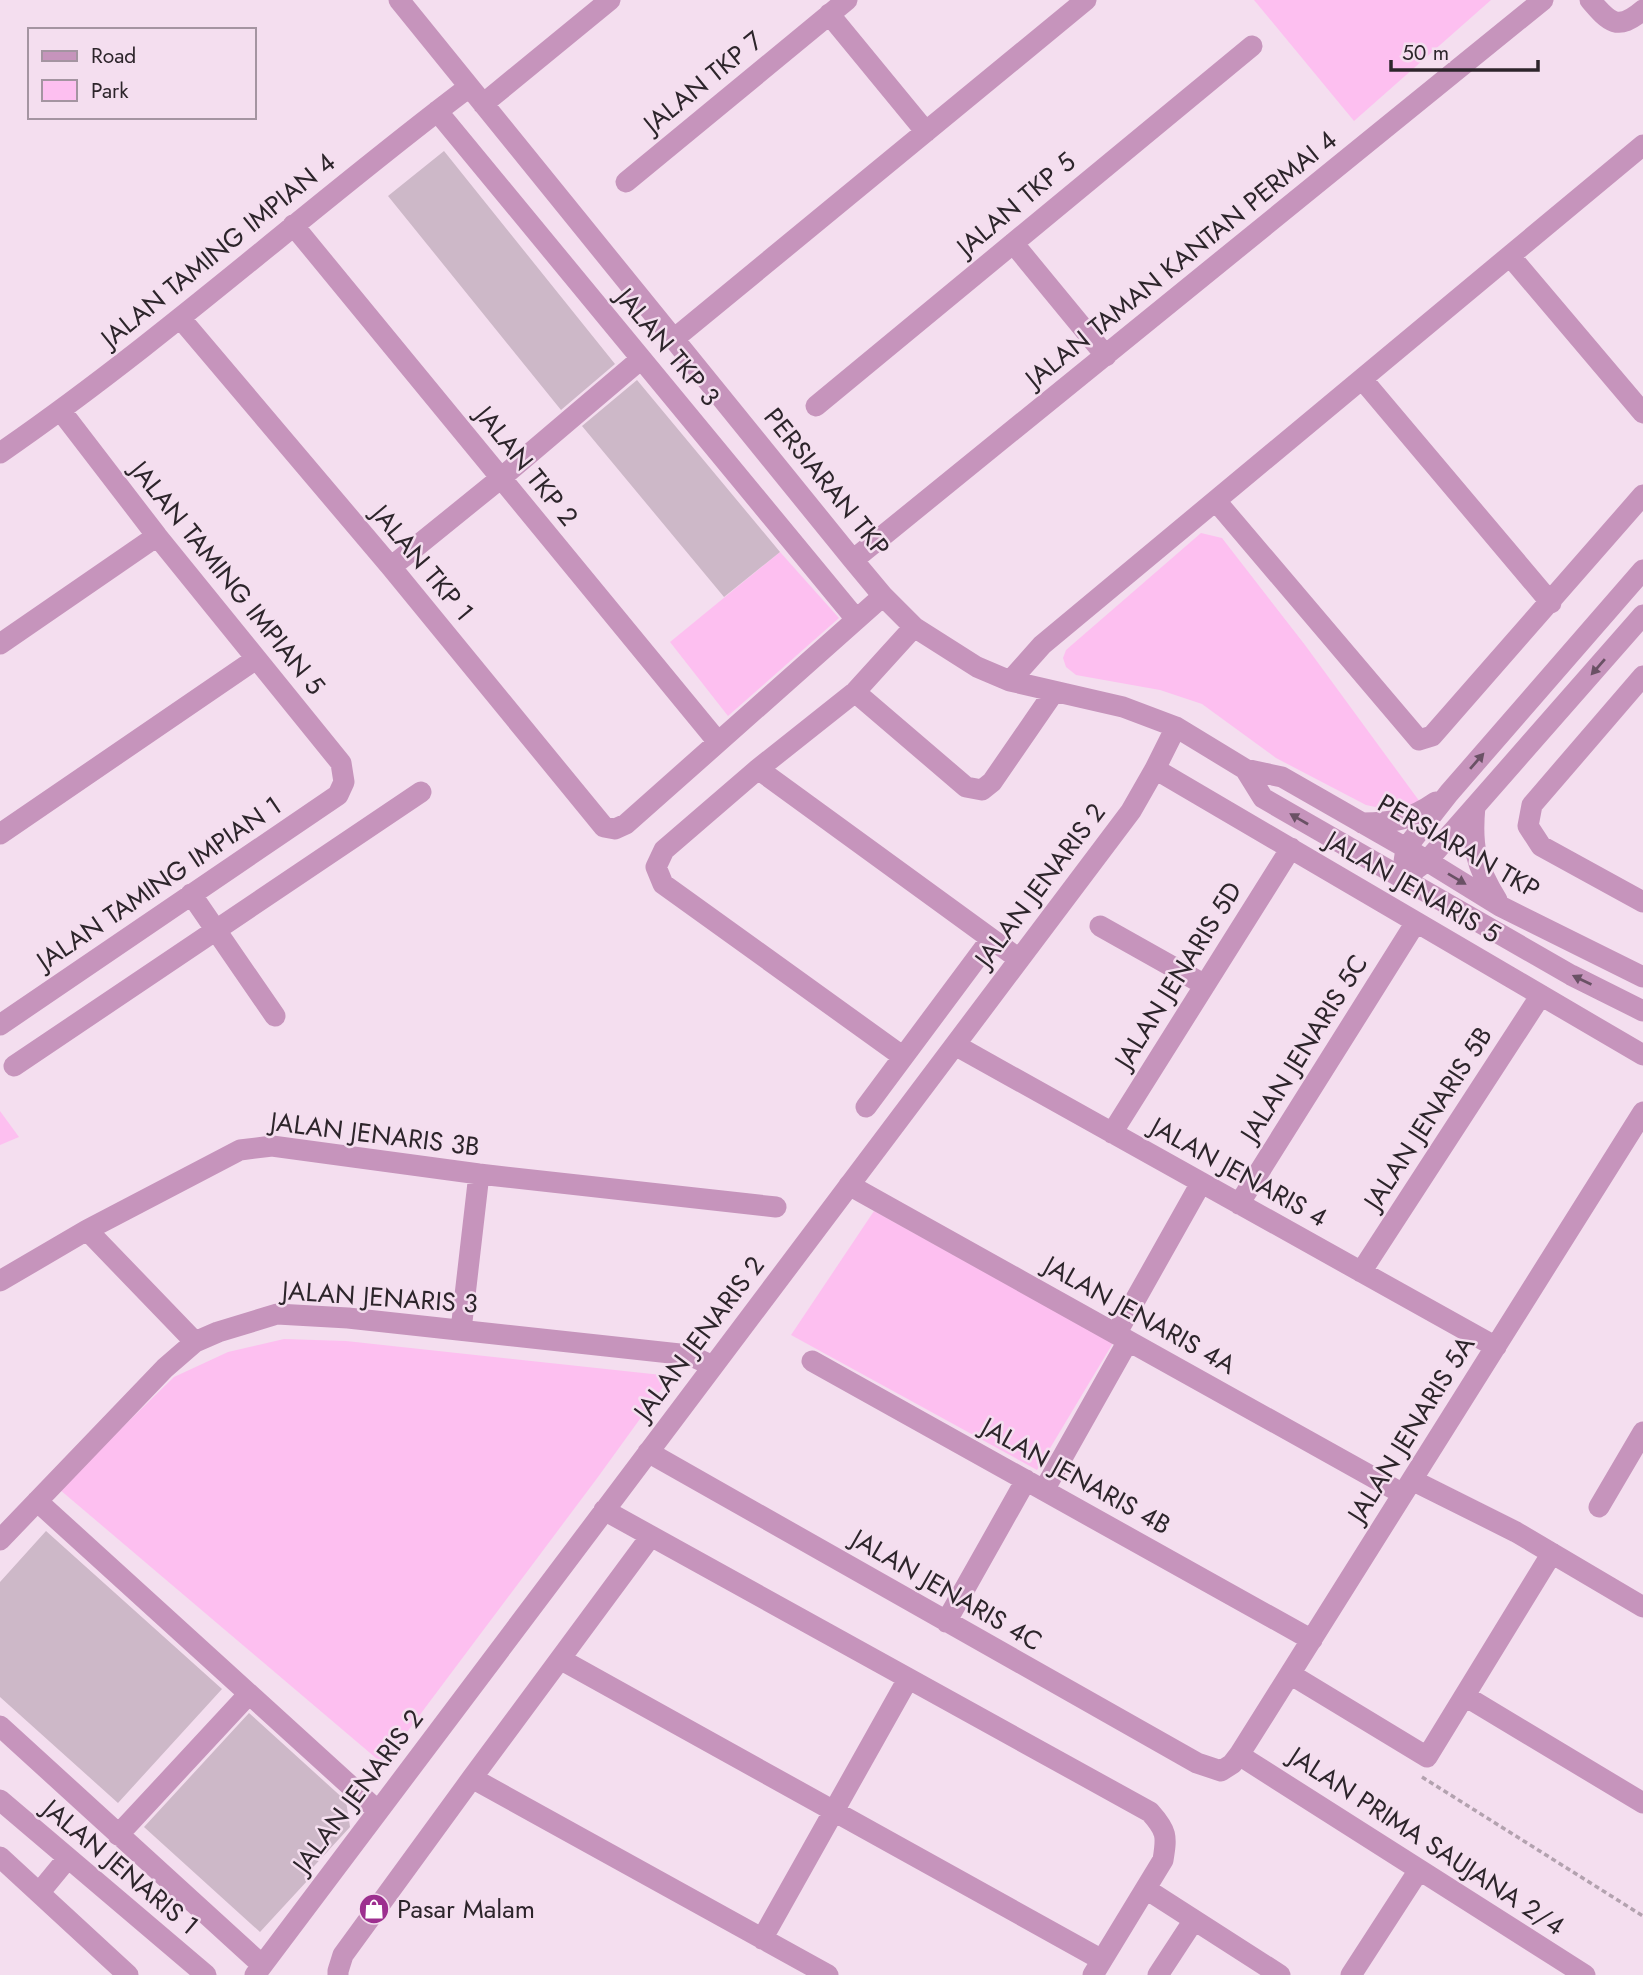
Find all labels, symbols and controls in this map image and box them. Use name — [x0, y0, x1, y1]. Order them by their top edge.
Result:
street label: JALAN TKP 7 — [633, 22, 771, 144]
legend — [28, 28, 256, 119]
scale bar — [1391, 28, 1538, 72]
text: 50 m — [1402, 38, 1449, 68]
text: Road — [91, 41, 136, 71]
text: Park — [91, 76, 129, 106]
street label: JALAN TAMAN KANTAN PERMAI 4 — [1015, 121, 1345, 399]
street label: JALAN TKP 5 — [946, 143, 1084, 267]
street label: JALAN TAMING IMPIAN 4 — [90, 144, 343, 358]
street label: JALAN TKP 3 — [605, 277, 729, 414]
street label: JALAN TKP 2 — [465, 396, 587, 534]
street label: PERSIARAN TKP — [755, 399, 899, 565]
street label: JALAN TAMING IMPIAN 5 — [120, 451, 334, 703]
street label: JALAN TKP 1 — [361, 494, 483, 629]
one-way arrow — [1591, 658, 1606, 675]
one-way arrow — [1469, 753, 1484, 770]
street label: PERSIARAN TKP — [1371, 784, 1547, 908]
street label: JALAN TAMING IMPIAN 1 — [26, 787, 289, 981]
street label: JALAN JENARIS 2 — [964, 795, 1114, 977]
one-way arrow — [1290, 813, 1309, 825]
street label: JALAN JENARIS 5 — [1316, 820, 1508, 953]
one-way arrow — [1447, 873, 1466, 886]
street label: JALAN JENARIS 5D — [1104, 874, 1251, 1078]
street label: JALAN JENARIS 5C — [1230, 947, 1377, 1151]
one-way arrow — [1572, 975, 1592, 986]
street label: JALAN JENARIS 5B — [1353, 1019, 1501, 1219]
street label: JALAN JENARIS 3B — [265, 1102, 482, 1166]
street label: JALAN JENARIS 4 — [1141, 1106, 1334, 1236]
street label: JALAN JENARIS 4A — [1035, 1245, 1244, 1384]
street label: JALAN JENARIS 2 — [623, 1248, 773, 1430]
street label: JALAN JENARIS 3 — [278, 1271, 479, 1323]
street label: JALAN JENARIS 5A — [1337, 1328, 1484, 1532]
street label: JALAN JENARIS 4B — [972, 1407, 1178, 1544]
street label: JALAN JENARIS 4C — [842, 1518, 1050, 1660]
street label: JALAN JENARIS 2 — [282, 1701, 432, 1883]
street label: JALAN PRIMA SAUJANA 2/4 — [1279, 1736, 1572, 1945]
street label: JALAN JENARIS 1 — [32, 1788, 207, 1944]
place label: Pasar Malam — [397, 1890, 535, 1928]
shop icon: Pasar Malam — [357, 1892, 391, 1926]

